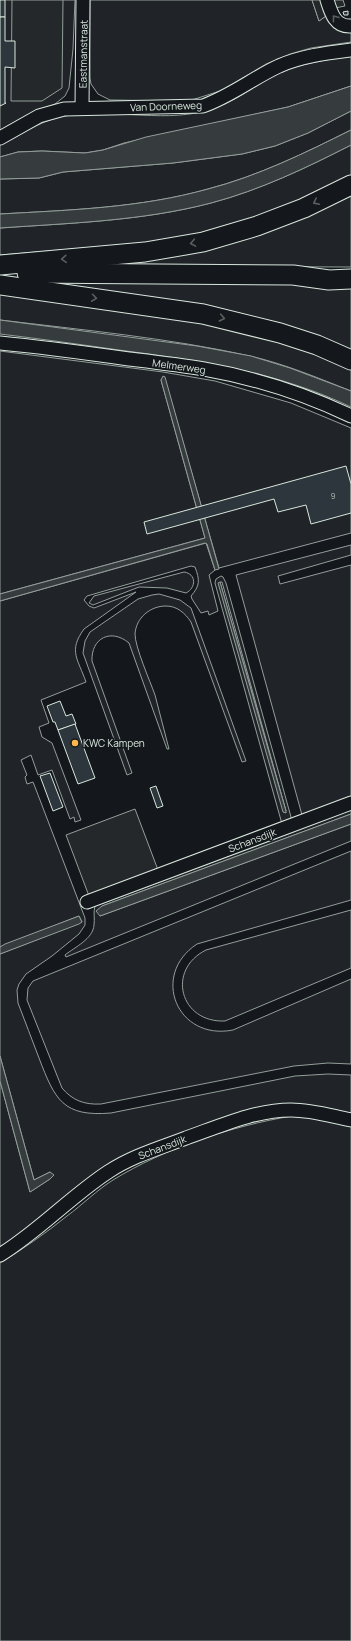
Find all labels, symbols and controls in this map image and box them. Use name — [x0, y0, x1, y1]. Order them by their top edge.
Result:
one-way arrow — [333, 15, 340, 22]
street label: Eastmanstraat — [75, 20, 91, 88]
street label: Van Doorneweg — [130, 98, 202, 114]
one-way arrow — [313, 198, 320, 205]
one-way arrow — [190, 239, 196, 247]
one-way arrow — [61, 255, 67, 264]
one-way arrow — [91, 293, 97, 302]
one-way arrow — [219, 314, 226, 322]
street label: Melmerweg — [151, 355, 207, 377]
house number: 9 — [331, 490, 336, 501]
place label: KWC Kampen — [83, 736, 145, 750]
marker: KWC Kampen — [70, 738, 80, 748]
street label: Schansdijk — [226, 824, 279, 856]
street label: Schansdijk — [136, 1131, 189, 1163]

